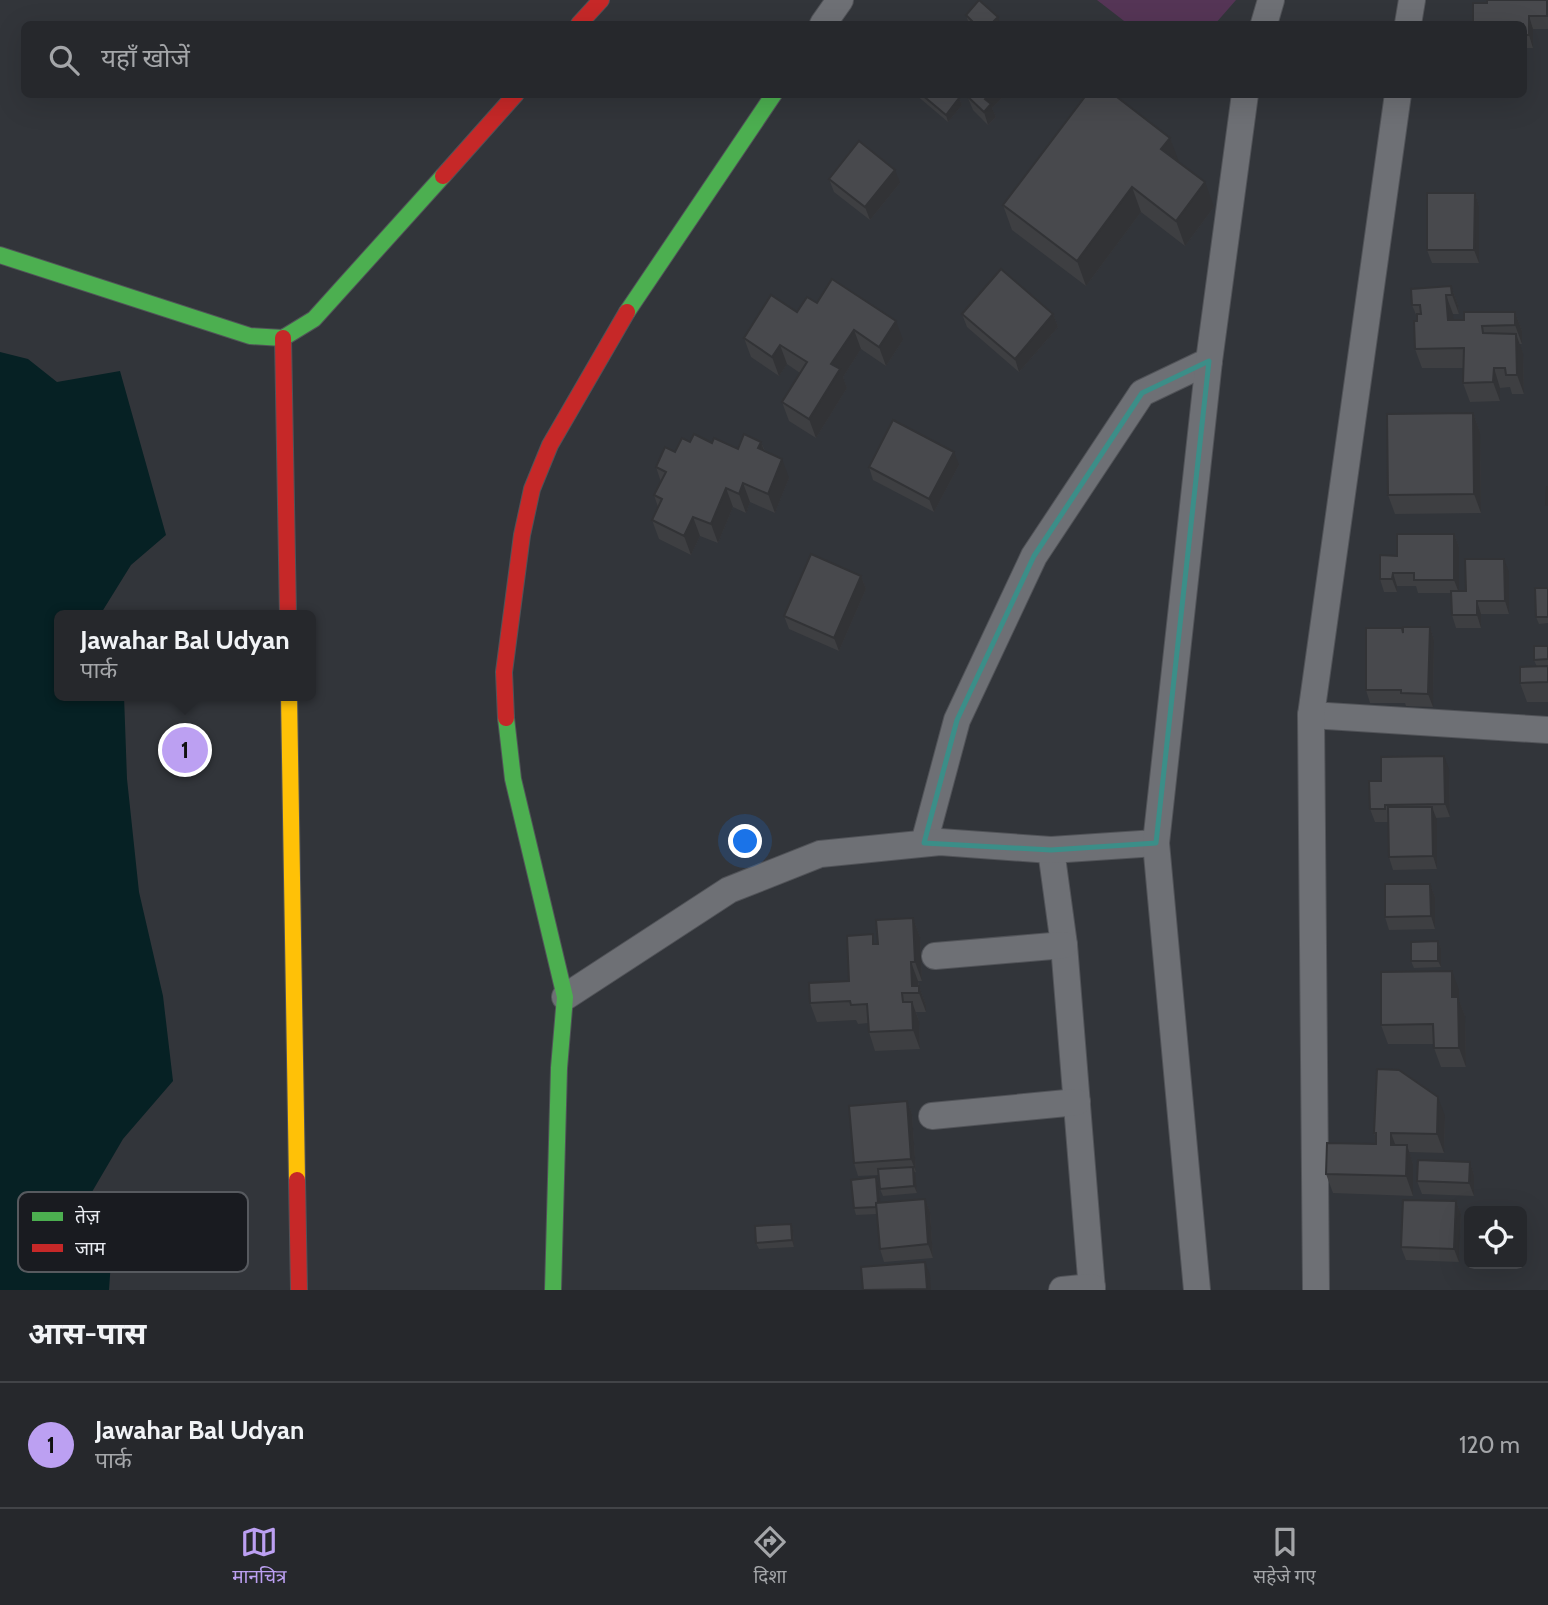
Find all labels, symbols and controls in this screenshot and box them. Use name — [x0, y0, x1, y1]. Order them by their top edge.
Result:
search box — [21, 21, 1527, 98]
icon: search — [45, 41, 83, 79]
text: यहाँ खोजें — [101, 42, 190, 74]
popup — [54, 610, 316, 701]
text: Jawahar Bal Udyan — [80, 624, 290, 656]
text: पार्क — [80, 656, 117, 684]
pin: 1 — [162, 724, 208, 776]
your location — [728, 824, 762, 858]
legend — [18, 1192, 248, 1272]
text: तेज़ — [75, 1205, 101, 1228]
map controls — [1464, 1206, 1527, 1269]
button: locate — [1464, 1206, 1527, 1269]
text: जाम — [75, 1237, 106, 1260]
text: आस-पास — [28, 1315, 146, 1352]
text: Jawahar Bal Udyan — [95, 1414, 304, 1446]
text: 1 — [47, 1431, 55, 1459]
text: 120 m — [1459, 1431, 1520, 1459]
text: पार्क — [95, 1446, 132, 1474]
tab: मानचित्र — [232, 1523, 287, 1591]
tab: दिशा — [751, 1523, 789, 1591]
tab: सहेजे गए — [1253, 1523, 1316, 1591]

